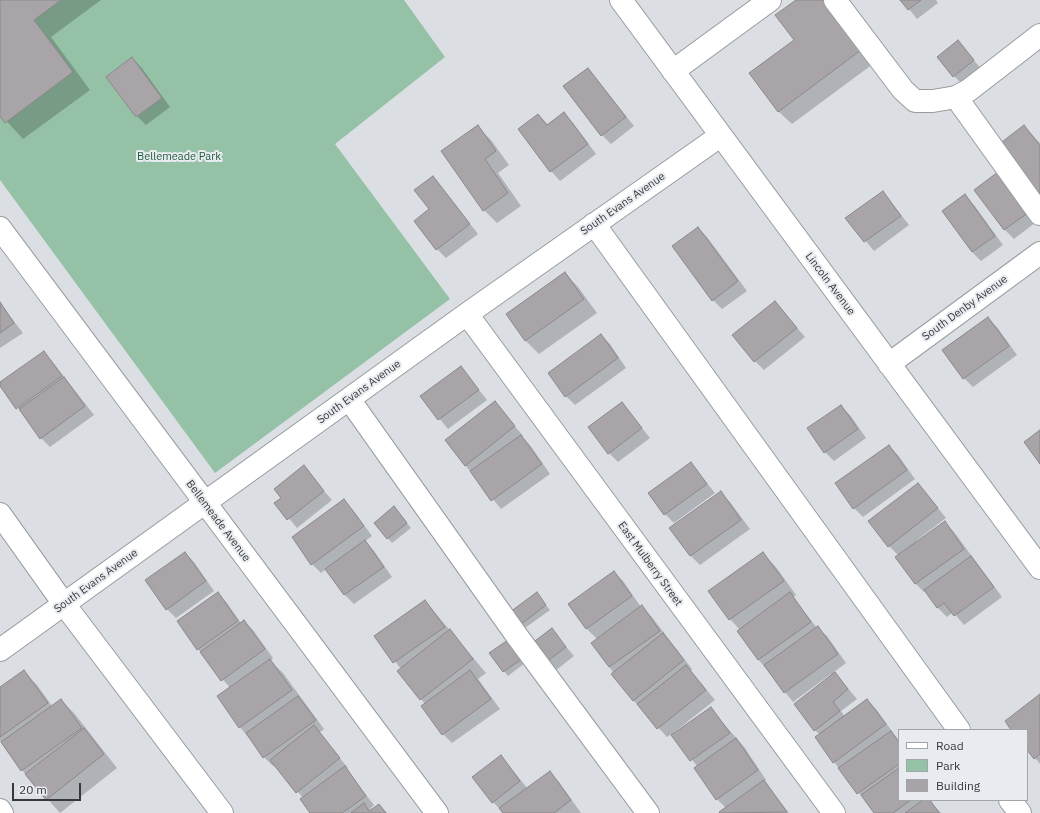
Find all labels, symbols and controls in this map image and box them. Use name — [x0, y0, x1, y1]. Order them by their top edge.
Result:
park label: Bellemeade Park — [137, 150, 221, 164]
street label: South Evans Avenue — [578, 170, 668, 238]
street label: Lincoln Avenue — [802, 250, 858, 318]
street label: South Denby Avenue — [920, 273, 1010, 343]
street label: South Evans Avenue — [315, 357, 403, 427]
street label: Bellemeade Avenue — [183, 478, 253, 564]
street label: East Mulberry Street — [615, 519, 685, 609]
street label: South Evans Avenue — [52, 546, 140, 616]
legend — [898, 729, 1028, 801]
text: Road — [936, 738, 964, 753]
text: Park — [936, 758, 960, 773]
scale bar — [14, 775, 83, 801]
text: Building — [936, 778, 980, 793]
text: 20 m — [19, 782, 47, 797]

